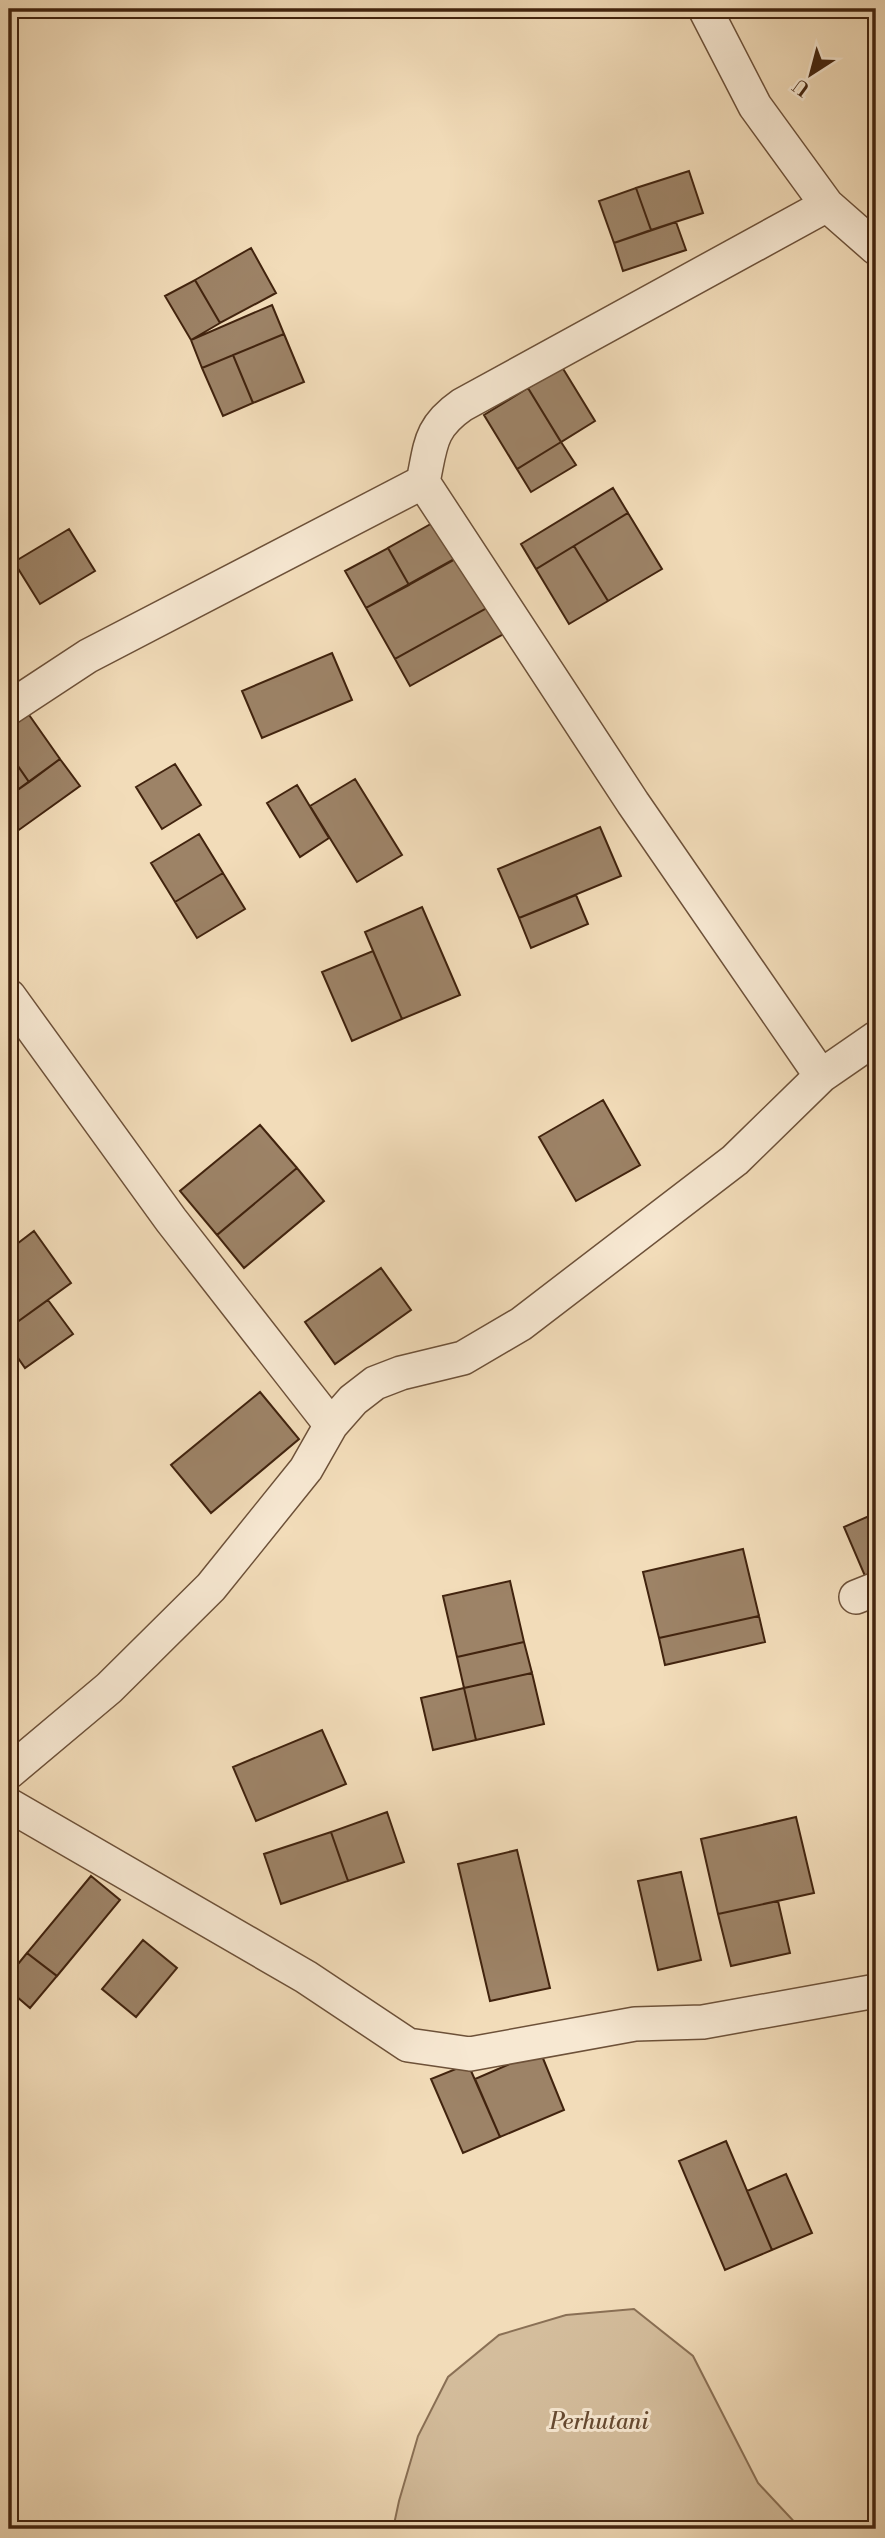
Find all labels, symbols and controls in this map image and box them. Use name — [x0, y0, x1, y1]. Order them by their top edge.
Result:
north arrow — [776, 38, 846, 108]
text: U — [788, 73, 815, 101]
park label: Perhutani — [548, 2408, 649, 2436]

